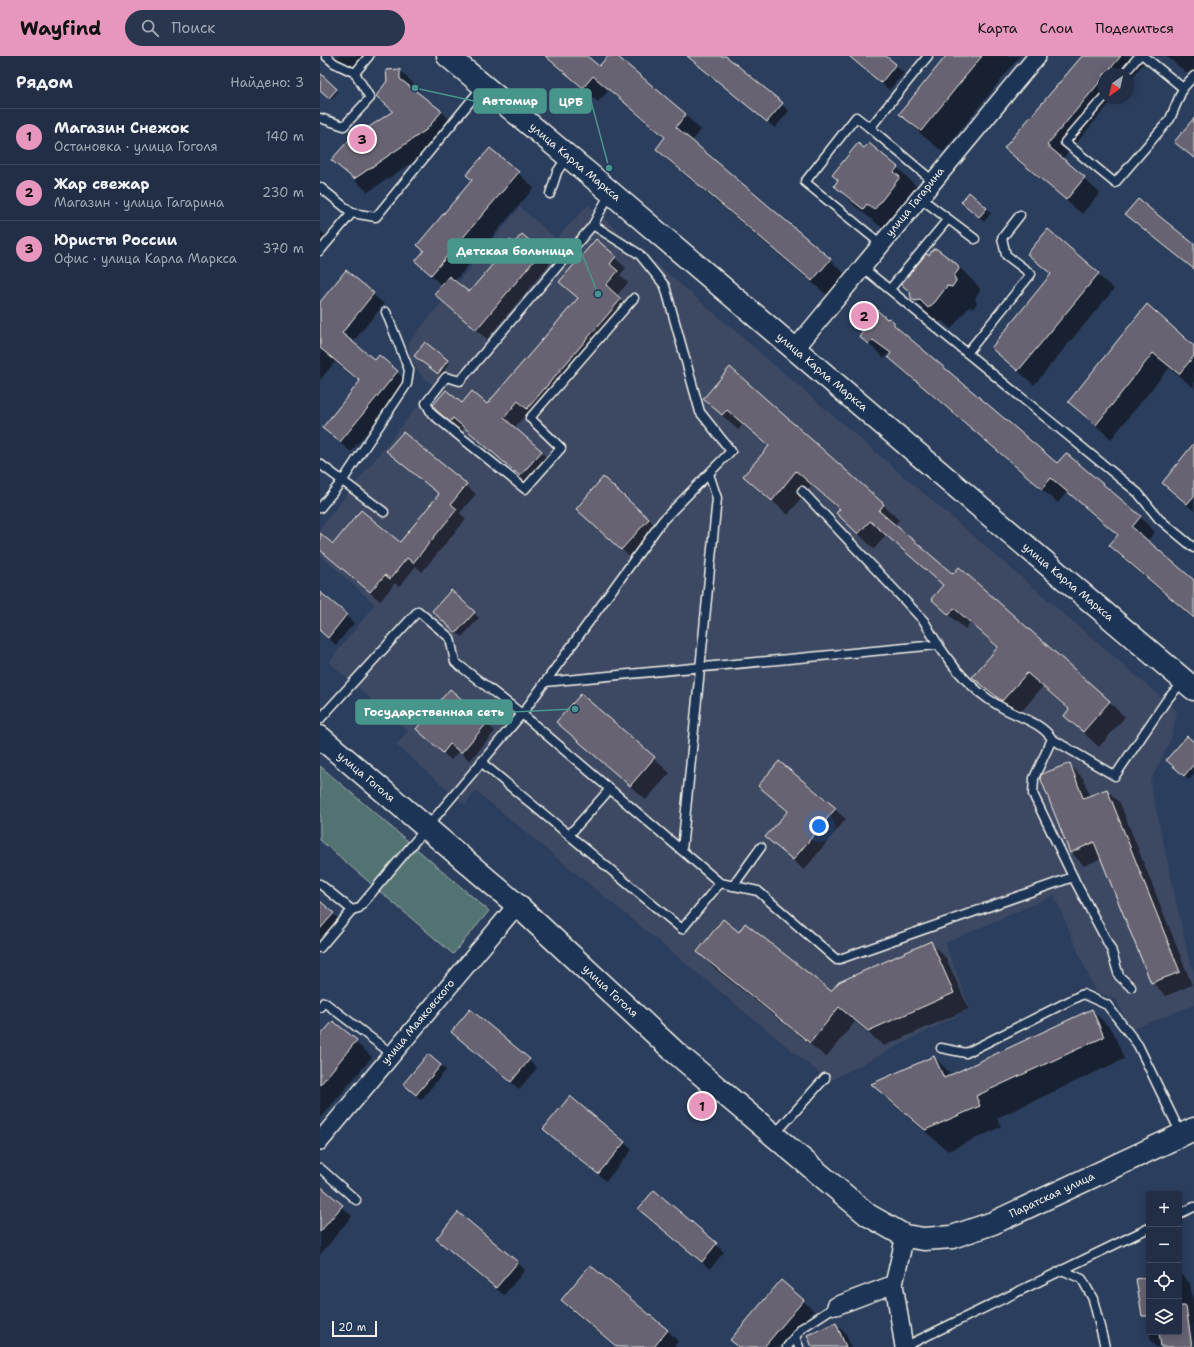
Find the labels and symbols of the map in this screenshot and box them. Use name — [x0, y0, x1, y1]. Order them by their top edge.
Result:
north arrow — [1098, 68, 1134, 104]
callout: Автомир — [474, 89, 546, 113]
callout: ЦРБ — [550, 89, 591, 113]
text: Автомир — [482, 93, 538, 109]
text: ЦРБ — [559, 94, 583, 110]
street label: улица Карла Маркса — [526, 119, 624, 205]
pin: 3 — [349, 124, 375, 154]
street label: улица Гагарина — [882, 164, 948, 240]
callout: Детская больница — [448, 239, 581, 263]
text: Детская больница — [456, 243, 575, 259]
pin: 2 — [851, 301, 877, 331]
street label: улица Карла Маркса — [773, 329, 871, 415]
street label: улица Карла Маркса — [1019, 539, 1117, 625]
callout: Государственная сеть — [356, 700, 512, 724]
text: Государственная сеть — [364, 704, 504, 720]
street label: улица Гоголя — [334, 748, 398, 806]
your location — [809, 816, 829, 836]
street label: улица Гоголя — [579, 961, 641, 1021]
street label: улица Маяковского — [378, 976, 458, 1068]
pin: 1 — [689, 1091, 715, 1121]
street label: Паратская улица — [1007, 1169, 1097, 1221]
scale bar — [332, 1319, 377, 1338]

